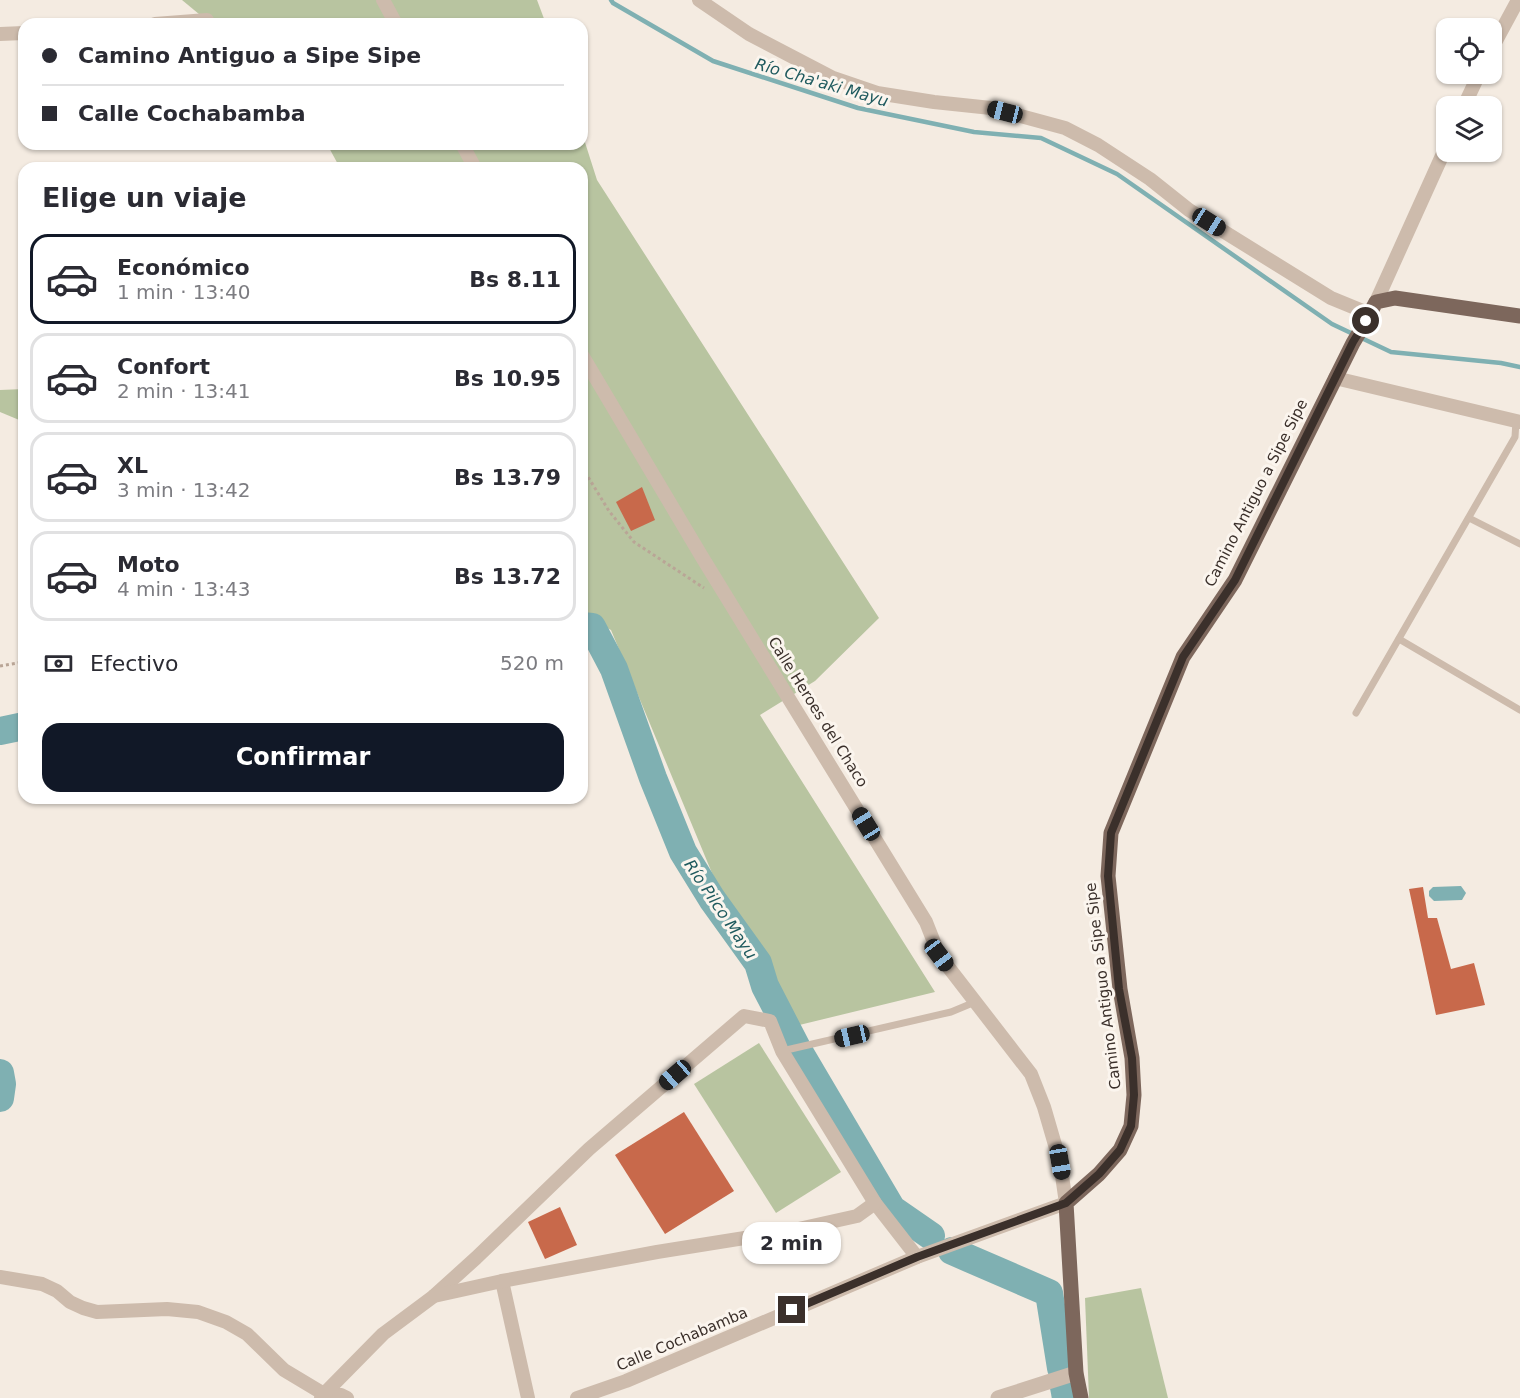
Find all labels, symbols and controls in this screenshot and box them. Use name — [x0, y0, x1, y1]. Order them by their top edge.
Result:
map controls — [1436, 18, 1502, 162]
button: locate — [1436, 18, 1502, 84]
text: Camino Antiguo a Sipe Sipe — [78, 43, 421, 68]
water label: Río Cha'aki Mayu — [753, 54, 891, 111]
button: layers — [1436, 96, 1502, 162]
car — [985, 99, 1025, 125]
text: Calle Cochabamba — [78, 101, 306, 126]
text: Elige un viaje — [42, 182, 246, 213]
car — [1189, 205, 1229, 239]
icon: car — [45, 252, 99, 306]
text: Económico — [117, 255, 250, 280]
text: Bs 8.11 — [469, 267, 561, 292]
text: 1 min · 13:40 — [117, 280, 251, 304]
route start — [1352, 307, 1379, 334]
icon: car — [45, 351, 99, 405]
text: Confort — [117, 354, 210, 379]
text: Bs 10.95 — [454, 366, 561, 391]
text: 2 min · 13:41 — [117, 379, 251, 403]
street label: Camino Antiguo a Sipe Sipe — [1201, 396, 1311, 590]
icon: car — [45, 450, 99, 504]
text: XL — [117, 453, 148, 478]
text: Bs 13.79 — [454, 465, 561, 490]
text: 3 min · 13:42 — [117, 478, 251, 502]
icon: car — [45, 549, 99, 603]
text: Moto — [117, 552, 180, 577]
text: Bs 13.72 — [454, 564, 561, 589]
text: 4 min · 13:43 — [117, 577, 251, 601]
street label: Calle Heroes del Chaco — [764, 634, 872, 790]
icon: cash — [42, 647, 75, 680]
text: Efectivo — [90, 651, 179, 676]
text: 520 m — [500, 651, 564, 675]
button: Confirmar — [42, 723, 564, 792]
car — [849, 804, 883, 844]
water label: Río Pilco Mayu — [680, 856, 761, 963]
street label: Camino Antiguo a Sipe Sipe — [1081, 882, 1125, 1090]
car — [921, 935, 957, 975]
car — [832, 1023, 872, 1049]
car — [656, 1056, 694, 1094]
car — [1048, 1143, 1072, 1181]
callout: 2 min — [742, 1223, 842, 1265]
text: 2 min — [760, 1231, 823, 1255]
route end — [778, 1296, 805, 1323]
street label: Calle Cochabamba — [614, 1303, 750, 1375]

